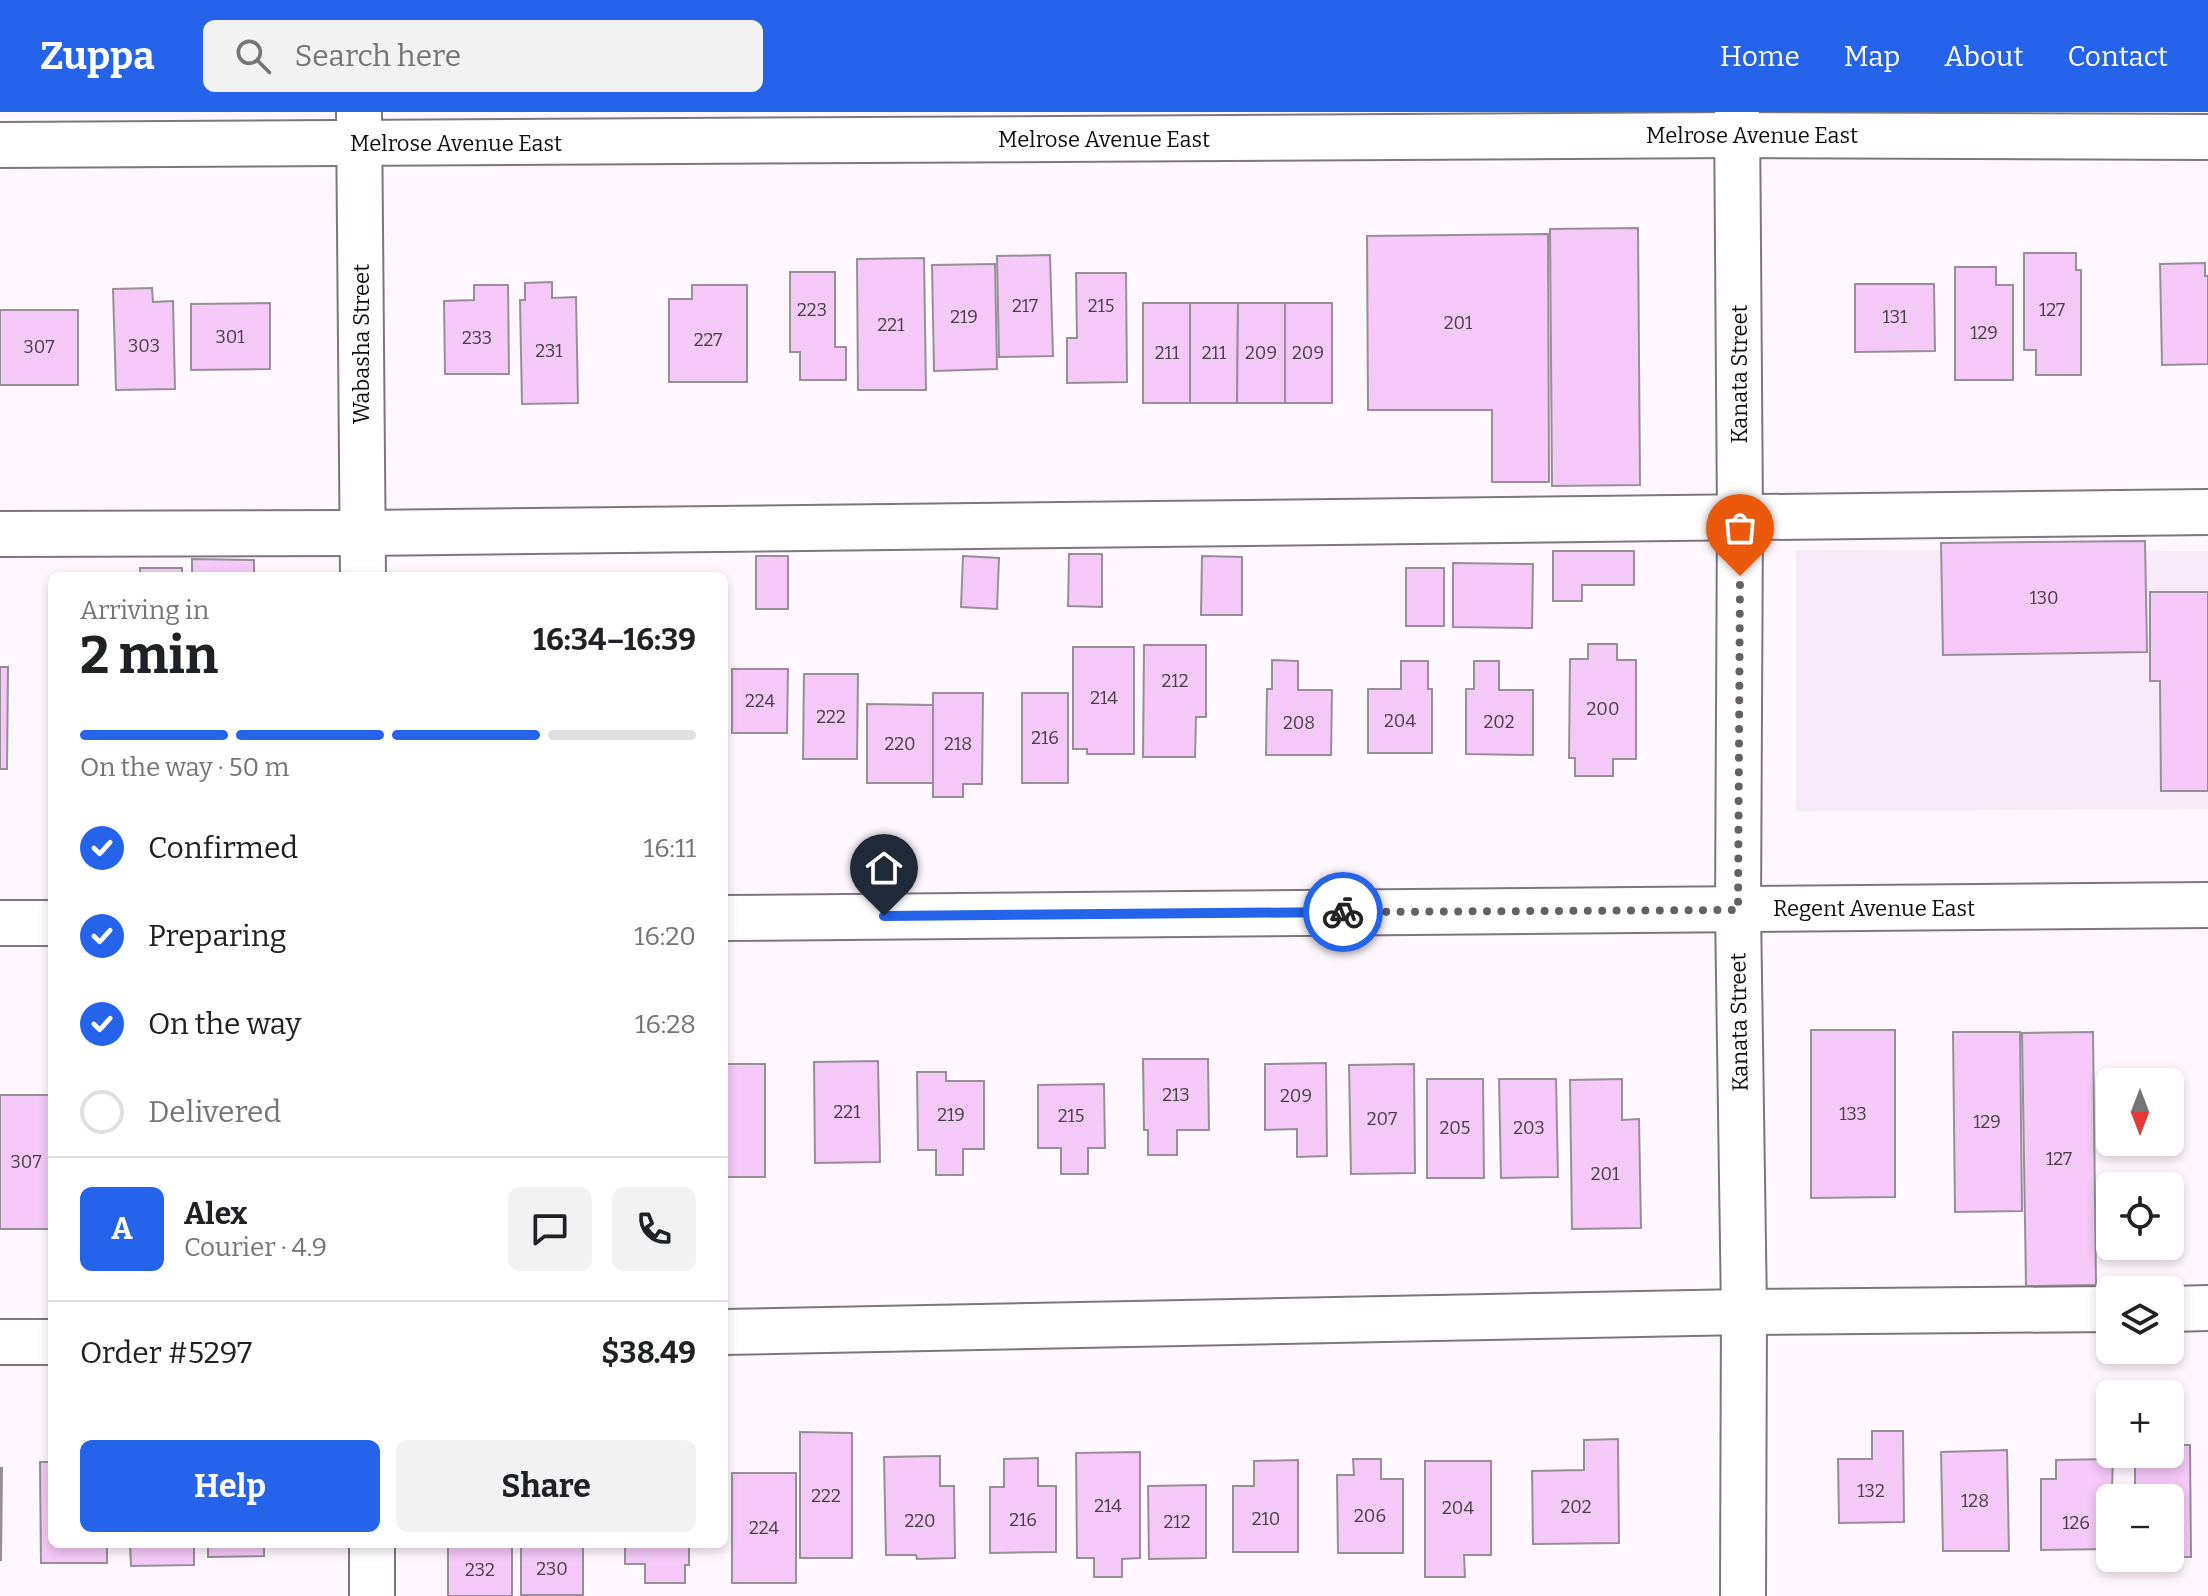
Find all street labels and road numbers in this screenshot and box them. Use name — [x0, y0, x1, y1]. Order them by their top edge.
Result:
street label: Melrose Avenue East — [1646, 122, 1858, 149]
street label: Melrose Avenue East — [998, 126, 1210, 153]
street label: Melrose Avenue East — [350, 130, 562, 157]
street label: Wabasha Street — [348, 264, 375, 424]
street label: Kanata Street — [1726, 305, 1753, 443]
street label: Regent Avenue East — [1773, 895, 1975, 922]
street label: Kanata Street — [1724, 952, 1754, 1092]

